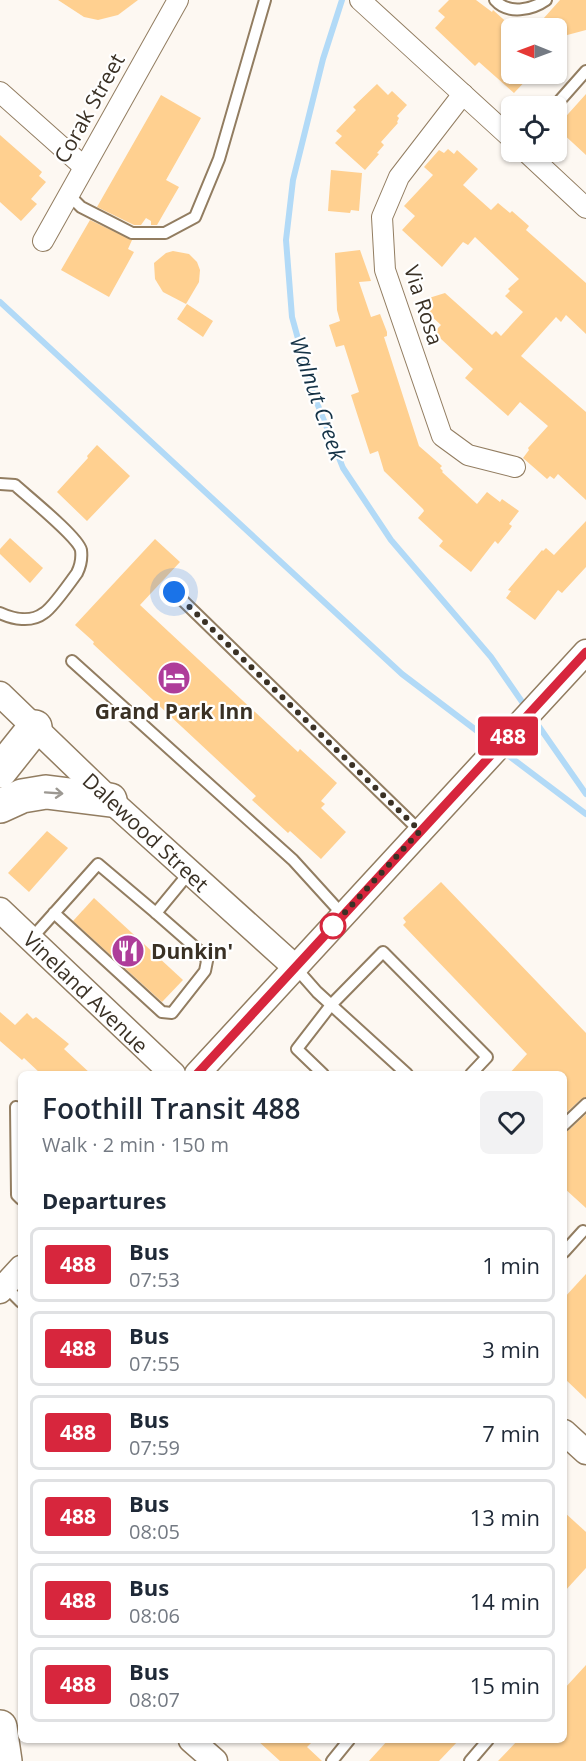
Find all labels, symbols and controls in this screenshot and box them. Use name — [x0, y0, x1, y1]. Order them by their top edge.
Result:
north arrow — [501, 18, 567, 84]
map controls — [501, 18, 567, 162]
street label: Corak Street — [47, 48, 131, 168]
button: locate — [501, 96, 567, 162]
street label: Via Rosa — [398, 262, 450, 348]
water label: Walnut Creek — [284, 332, 355, 465]
your location — [159, 577, 189, 607]
hotel icon: Grand Park Inn — [156, 660, 192, 696]
place label: Grand Park Inn — [95, 697, 253, 725]
line badge: 488 — [474, 716, 542, 756]
text: 488 — [490, 722, 526, 750]
street label: Dalewood Street — [77, 766, 215, 898]
one-way arrow — [44, 788, 63, 799]
unlabelled marker — [320, 913, 346, 939]
street label: Vineland Avenue — [17, 925, 155, 1059]
restaurant icon: Dunkin' — [110, 933, 146, 969]
place label: Dunkin' — [151, 937, 233, 965]
text: Foothill Transit 488 — [42, 1089, 300, 1127]
button: heart — [480, 1091, 543, 1154]
text: Walk · 2 min · 150 m — [42, 1131, 229, 1158]
text: Departures — [42, 1185, 166, 1215]
text: Bus — [129, 1236, 169, 1266]
text: 488 — [60, 1250, 96, 1278]
text: 1 min — [482, 1250, 540, 1280]
text: 07:53 — [129, 1266, 180, 1293]
text: Bus — [129, 1320, 169, 1350]
text: 488 — [60, 1334, 96, 1362]
text: 3 min — [482, 1334, 540, 1364]
text: 07:55 — [129, 1350, 180, 1377]
text: Bus — [129, 1404, 169, 1434]
text: 488 — [60, 1418, 96, 1446]
text: 7 min — [482, 1418, 540, 1448]
text: 07:59 — [129, 1434, 180, 1461]
text: Bus — [129, 1488, 169, 1518]
text: 488 — [60, 1502, 96, 1530]
text: 13 min — [470, 1502, 540, 1532]
text: 08:05 — [129, 1518, 180, 1545]
text: Bus — [129, 1572, 169, 1602]
text: 488 — [60, 1586, 96, 1614]
text: 14 min — [470, 1586, 540, 1616]
text: 08:06 — [129, 1602, 180, 1629]
text: Bus — [129, 1656, 169, 1686]
text: 488 — [60, 1670, 96, 1698]
text: 15 min — [470, 1670, 540, 1700]
text: 08:07 — [129, 1686, 180, 1713]

